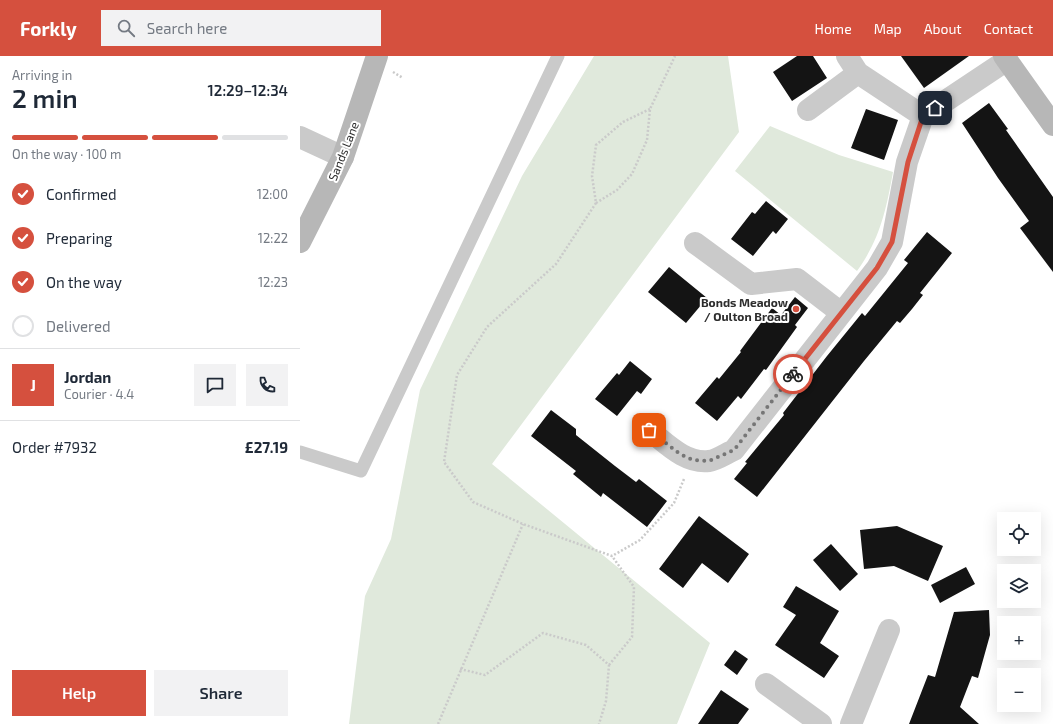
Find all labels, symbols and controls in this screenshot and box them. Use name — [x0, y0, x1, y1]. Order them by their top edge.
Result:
search box — [101, 10, 381, 46]
text: Forkly — [20, 17, 77, 40]
icon: search — [115, 17, 137, 39]
text: Search here — [147, 19, 227, 37]
text: Home — [815, 20, 852, 37]
text: Map — [874, 20, 902, 37]
text: About — [924, 20, 962, 37]
text: Contact — [984, 20, 1033, 37]
text: Arriving in — [12, 67, 72, 83]
text: 12:29–12:34 — [208, 81, 288, 99]
text: 2 min — [12, 82, 78, 113]
pin — [918, 91, 952, 125]
icon: home — [924, 97, 946, 119]
street label: Sands Lane — [325, 120, 361, 182]
text: On the way · 100 m — [12, 146, 121, 162]
icon: check — [12, 183, 34, 205]
text: Confirmed — [46, 185, 117, 203]
text: 12:00 — [257, 186, 288, 202]
icon: check — [12, 227, 34, 249]
text: Preparing — [46, 229, 112, 247]
text: 12:22 — [258, 230, 288, 246]
icon: check — [12, 271, 34, 293]
text: On the way — [46, 273, 122, 291]
text: 12:23 — [258, 274, 288, 290]
place label: Bonds Meadow / Oulton Broad — [701, 295, 789, 323]
marker: Bonds Meadow / Oulton Broad — [791, 304, 801, 314]
text: Delivered — [46, 317, 111, 335]
courier — [773, 354, 813, 394]
icon: bike — [782, 363, 804, 385]
button: chat — [194, 364, 236, 406]
button: phone — [246, 364, 288, 406]
text: Jordan — [64, 368, 111, 386]
text: J — [30, 376, 36, 394]
text: Courier · 4.4 — [64, 386, 134, 402]
pin — [632, 413, 666, 447]
icon: bag — [638, 419, 660, 441]
text: Order #7932 — [12, 438, 97, 456]
text: £27.19 — [245, 438, 288, 456]
map controls — [997, 512, 1041, 712]
button: locate — [997, 512, 1041, 556]
button: layers — [997, 564, 1041, 608]
button: + — [997, 616, 1041, 660]
button: − — [997, 668, 1041, 712]
button: Help — [12, 670, 146, 716]
button: Share — [154, 670, 288, 716]

